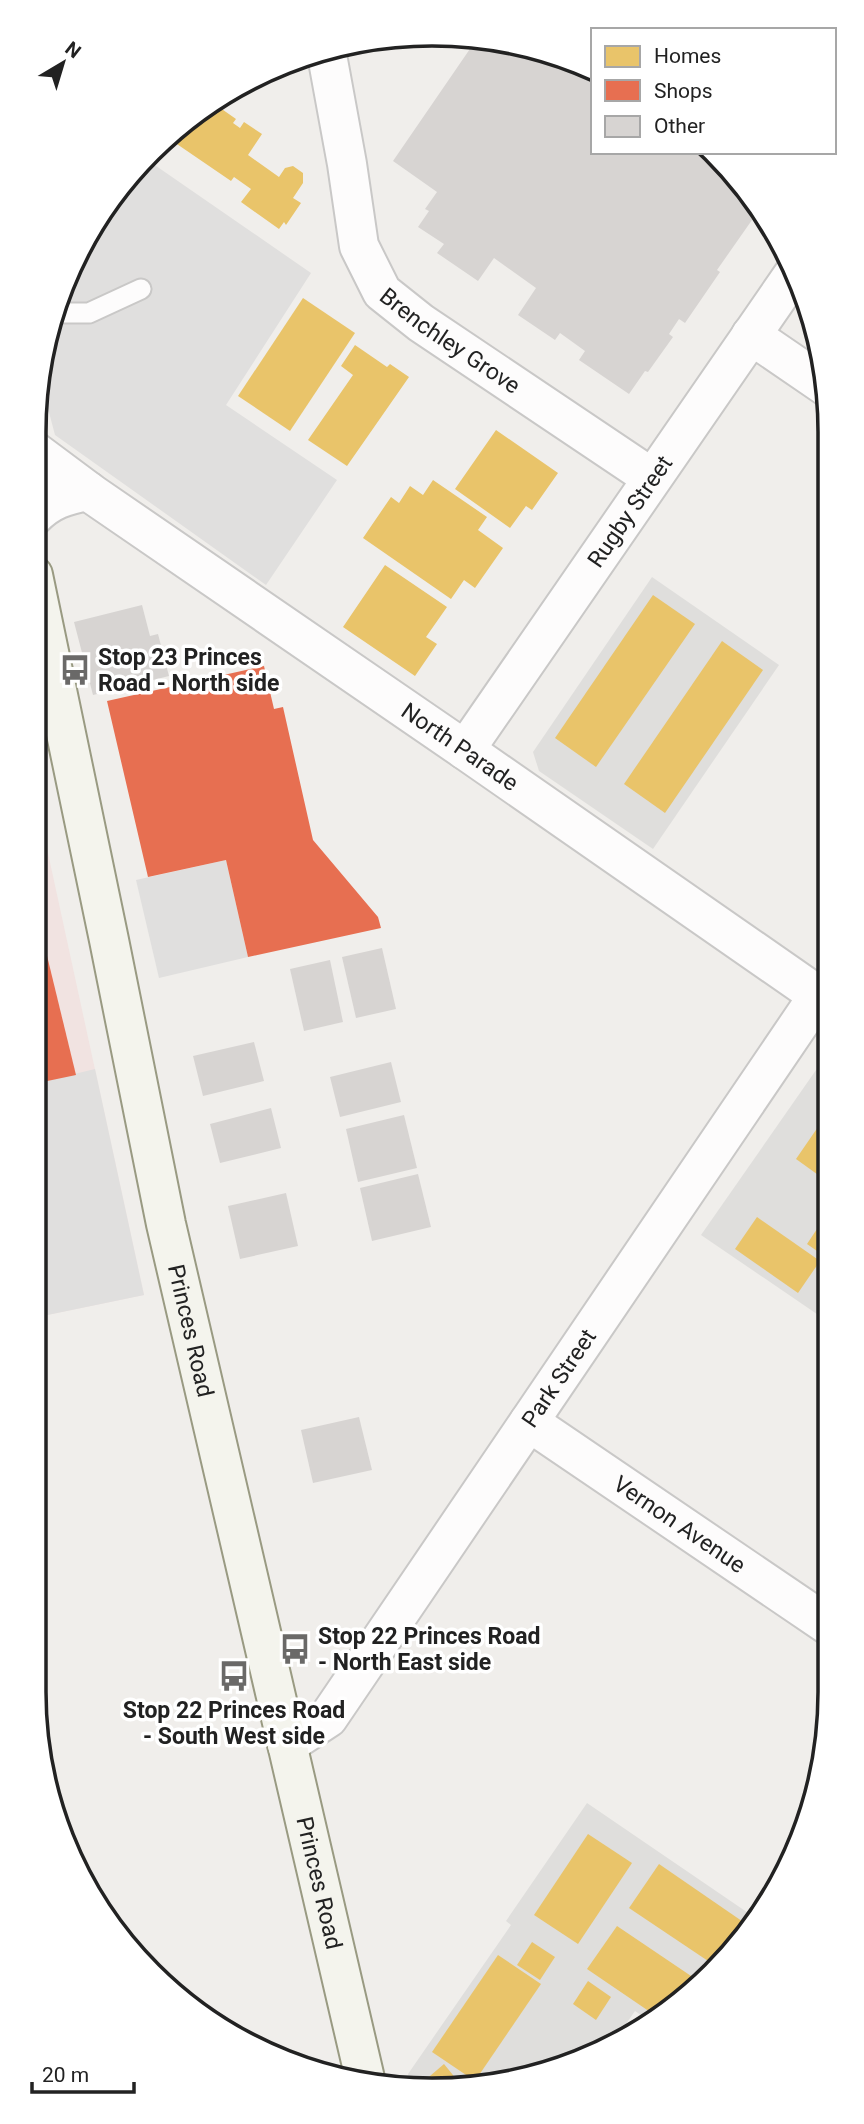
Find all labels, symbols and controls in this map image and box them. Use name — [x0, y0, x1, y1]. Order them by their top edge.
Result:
north arrow — [28, 28, 98, 98]
legend — [591, 28, 836, 154]
text: N — [61, 37, 86, 63]
text: Homes — [654, 44, 721, 68]
text: Shops — [654, 79, 713, 103]
text: Other — [654, 114, 705, 138]
street label: Brenchley Grove — [374, 283, 525, 400]
street label: Rugby Street — [582, 451, 678, 573]
place label: Stop 23 Princes Road - North side — [98, 644, 279, 697]
bus stop icon: Stop 23 Princes Road - North side — [58, 653, 92, 687]
street label: North Parade — [396, 697, 523, 797]
street label: Princes Road — [162, 1262, 219, 1400]
street label: Park Street — [516, 1324, 602, 1433]
street label: Vernon Avenue — [608, 1470, 750, 1579]
place label: Stop 22 Princes Road - North East side — [318, 1623, 541, 1676]
bus stop icon: Stop 22 Princes Road - North East side — [278, 1632, 312, 1666]
bus stop icon: Stop 22 Princes Road - South West side — [217, 1659, 251, 1693]
place label: Stop 22 Princes Road - South West side — [123, 1697, 345, 1750]
street label: Princes Road — [290, 1814, 347, 1952]
scale bar — [32, 2050, 133, 2094]
text: 20 m — [42, 2063, 89, 2087]

